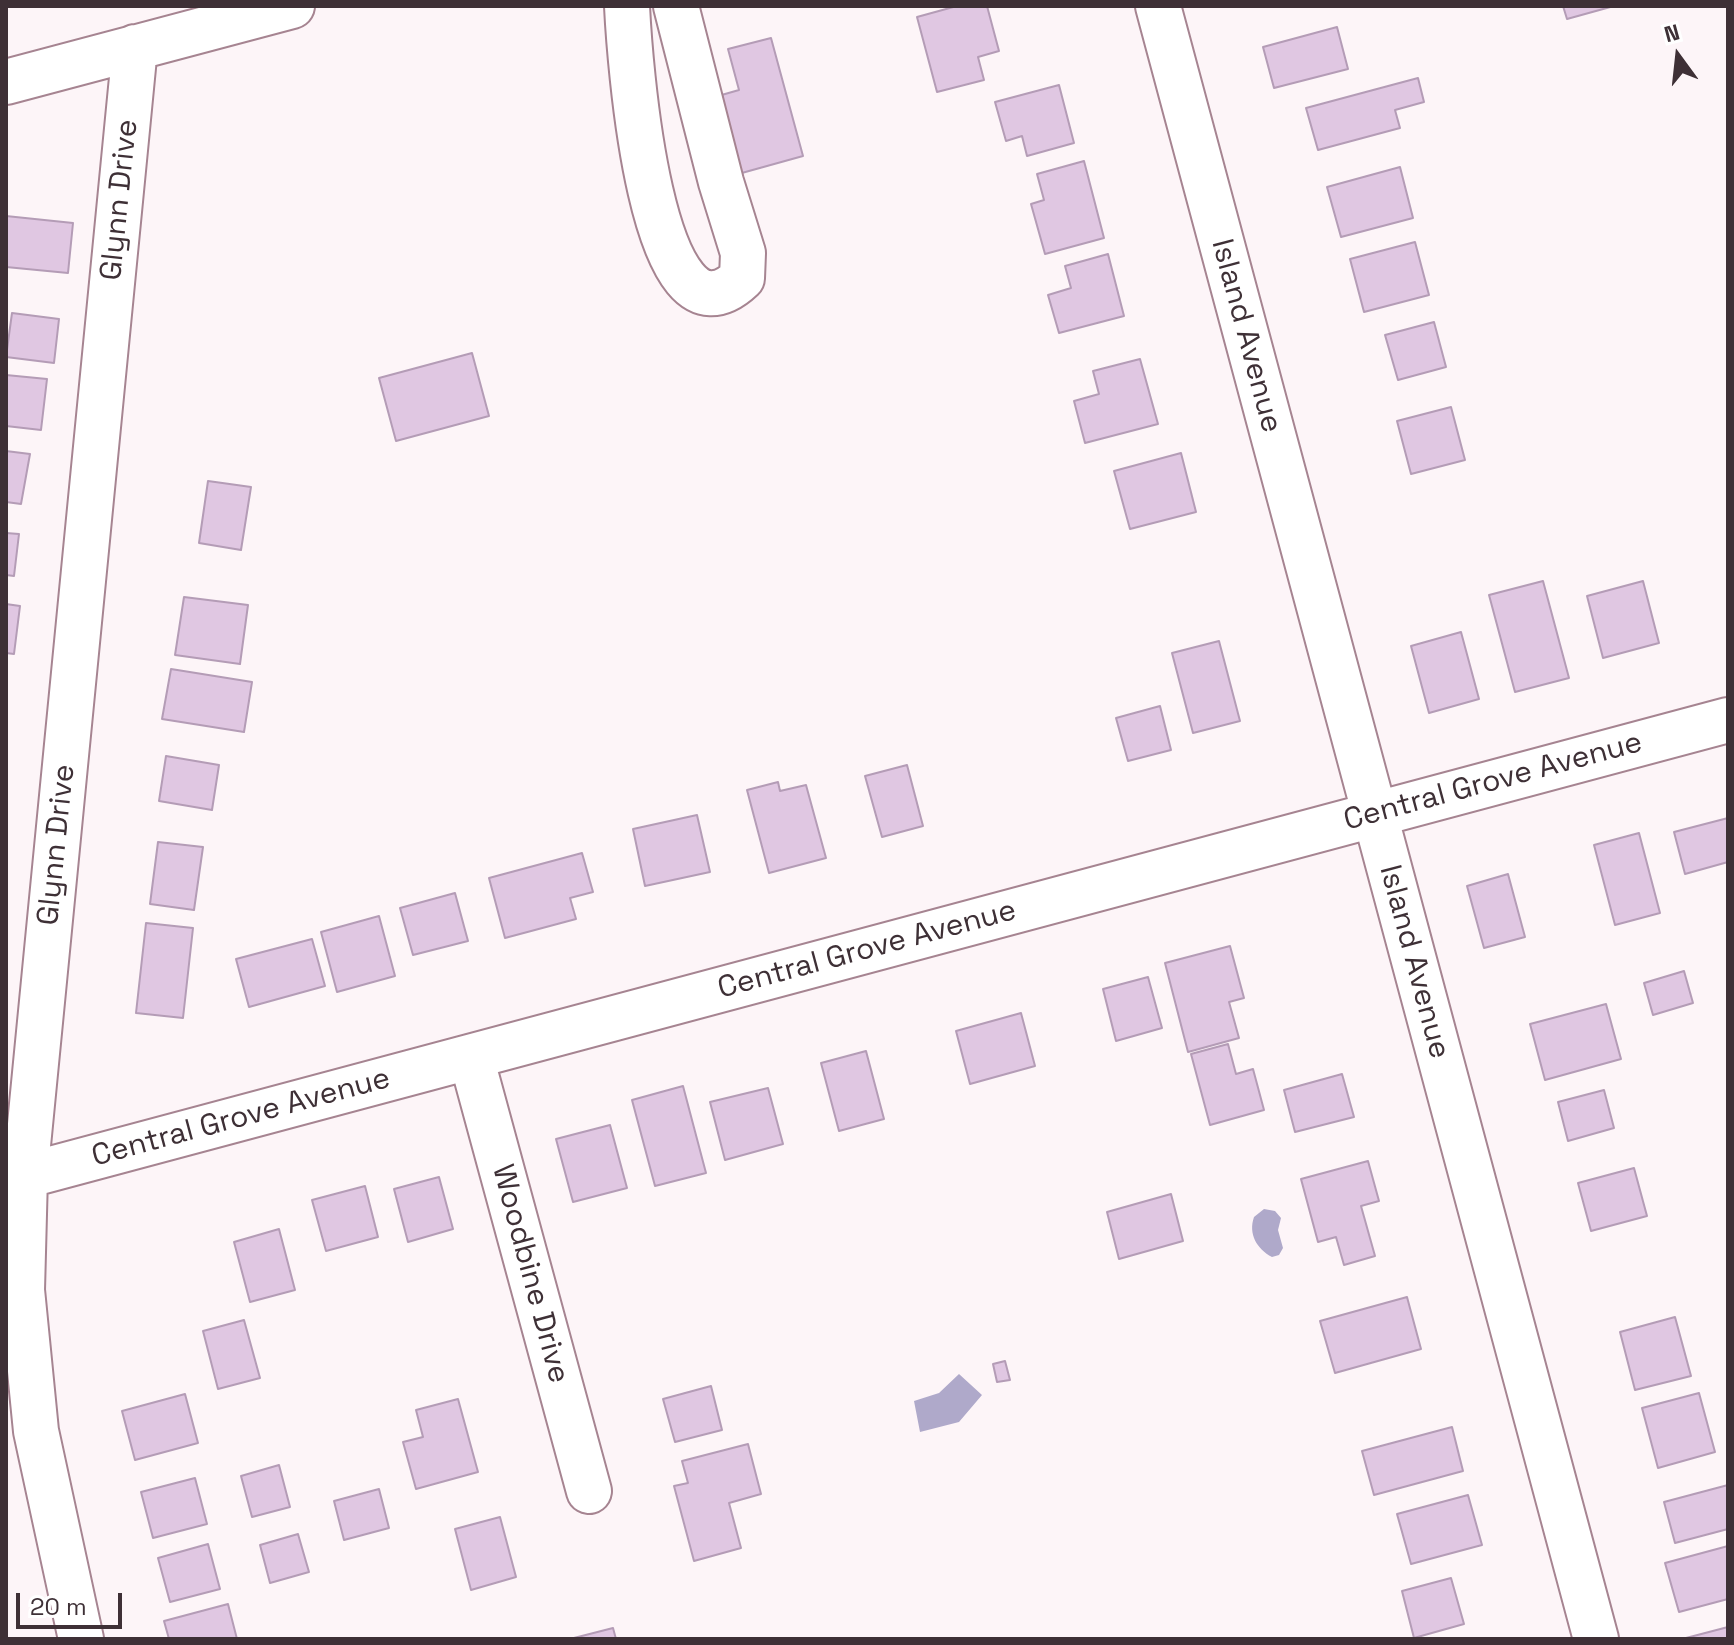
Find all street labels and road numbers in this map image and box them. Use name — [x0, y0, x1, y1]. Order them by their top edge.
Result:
street label: Glynn Drive — [94, 118, 146, 282]
street label: Island Avenue — [1203, 235, 1289, 437]
street label: Central Grove Avenue — [1340, 725, 1646, 839]
street label: Glynn Drive — [31, 763, 83, 927]
street label: Island Avenue — [1371, 861, 1457, 1063]
street label: Central Grove Avenue — [714, 893, 1020, 1007]
street label: Central Grove Avenue — [88, 1061, 394, 1175]
street label: Woodbine Drive — [484, 1161, 576, 1387]

